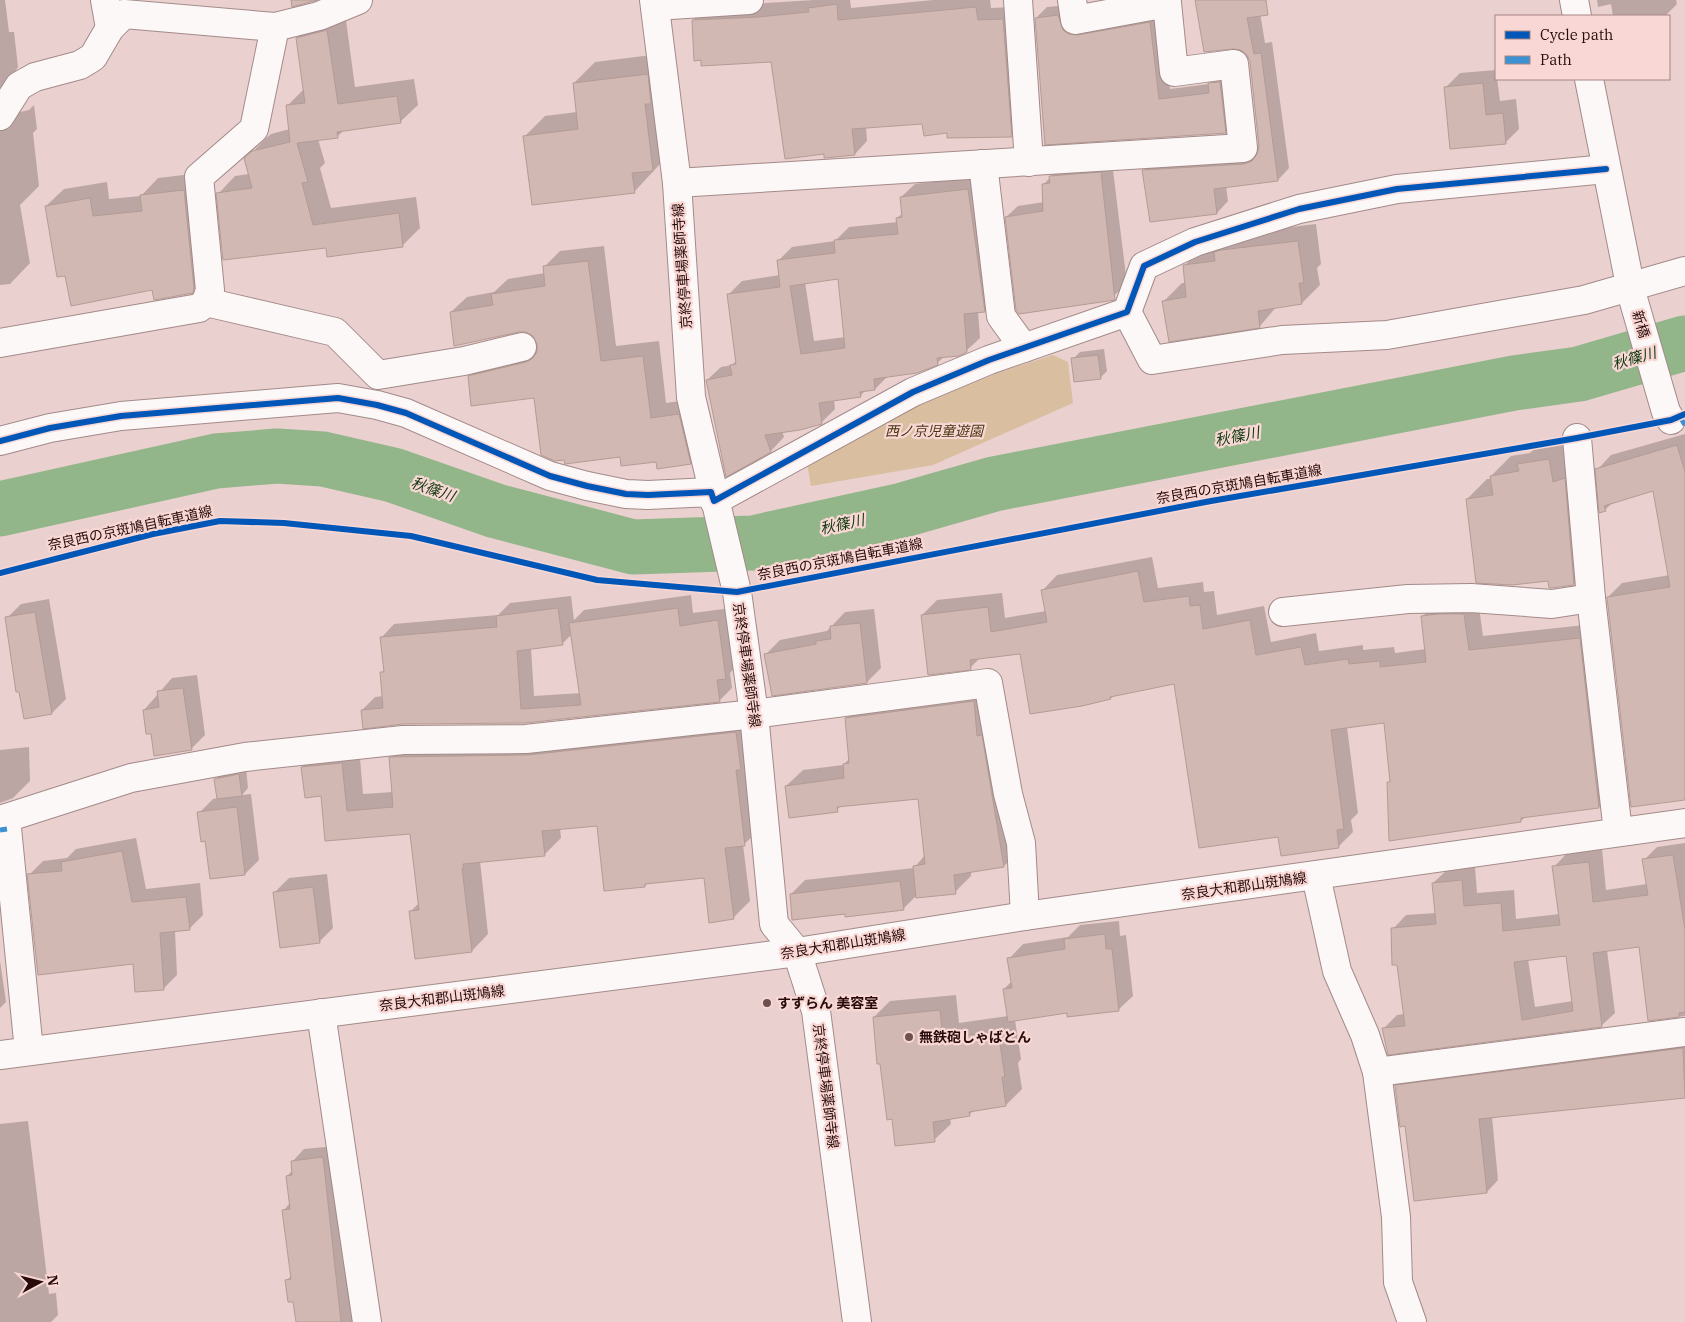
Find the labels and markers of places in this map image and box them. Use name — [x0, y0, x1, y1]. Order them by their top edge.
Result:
place label: すずらん 美容室 — [777, 994, 878, 1012]
marker: すずらん 美容室 — [761, 997, 773, 1009]
place label: 無鉄砲しゃばとん — [919, 1028, 1031, 1046]
marker: 無鉄砲しゃばとん — [903, 1031, 915, 1043]

